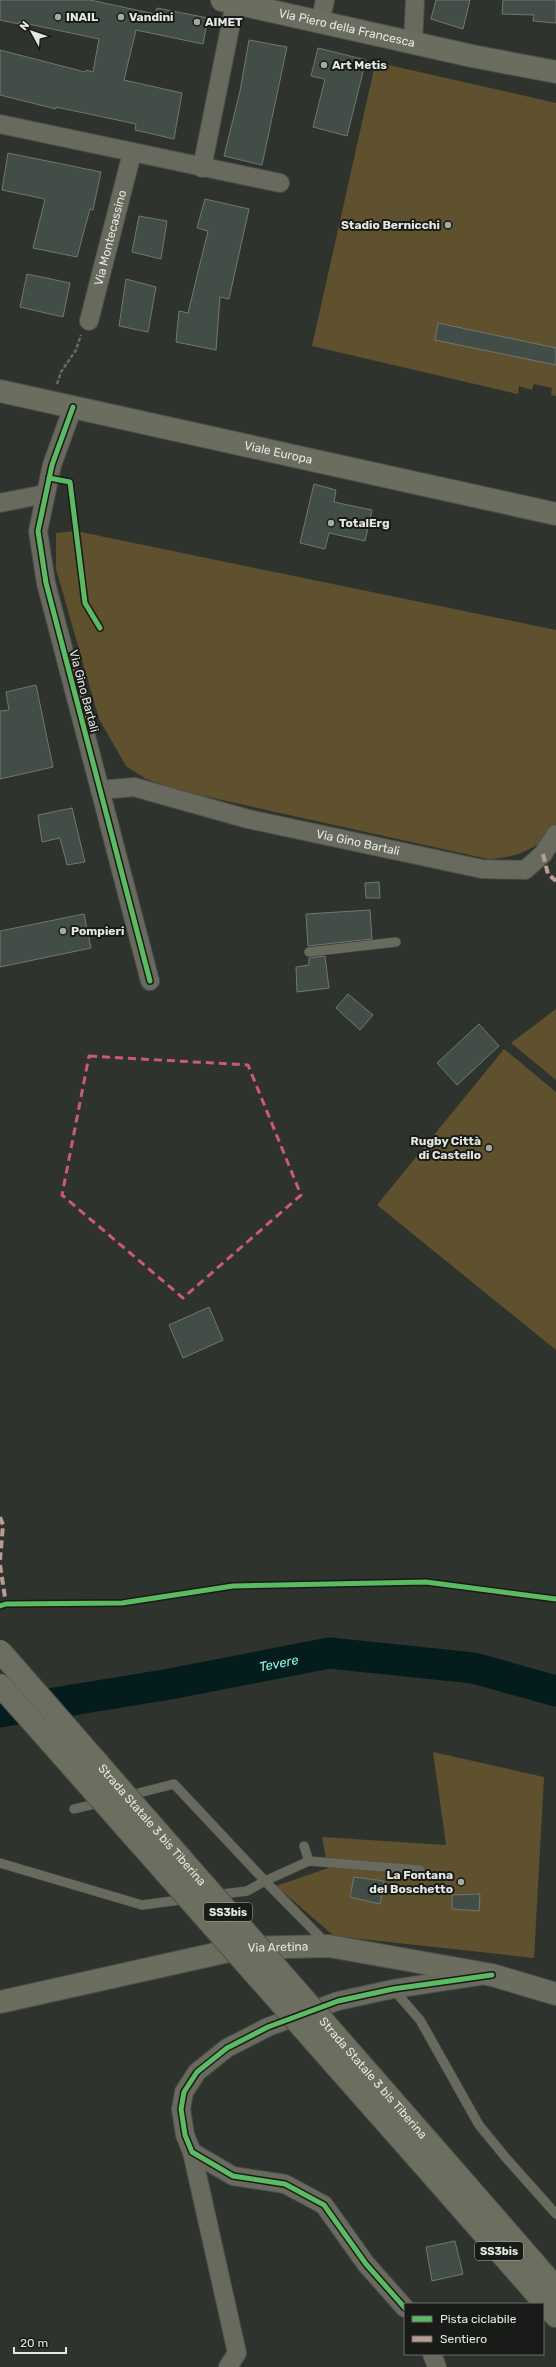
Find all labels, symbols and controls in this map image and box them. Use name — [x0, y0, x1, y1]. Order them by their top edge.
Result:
street label: Via Piero della Francesca — [277, 6, 416, 50]
place label: INAIL — [66, 10, 98, 24]
place label: Vandini — [129, 10, 174, 24]
north arrow — [12, 12, 52, 52]
marker: INAIL — [53, 12, 63, 22]
marker: Vandini — [116, 12, 126, 22]
place label: AIMET — [205, 15, 243, 29]
marker: AIMET — [192, 17, 202, 27]
text: N — [17, 19, 32, 33]
place label: Art Metis — [332, 58, 387, 72]
marker: Art Metis — [319, 60, 329, 70]
street label: Via Montecassino — [91, 188, 129, 287]
place label: Stadio Bernicchi — [341, 218, 440, 232]
marker: Stadio Bernicchi — [443, 220, 453, 230]
street label: Viale Europa — [243, 438, 314, 467]
place label: TotalErg — [339, 516, 390, 530]
marker: TotalErg — [326, 518, 336, 528]
street label: Via Gino Bartali — [66, 648, 102, 734]
street label: Via Gino Bartali — [315, 827, 401, 858]
place label: Pompieri — [71, 924, 124, 938]
marker: Pompieri — [58, 926, 68, 936]
place label: Rugby Città di Castello — [411, 1134, 481, 1162]
marker: Rugby Città di Castello — [484, 1143, 494, 1153]
water label: Tevere — [258, 1652, 300, 1674]
street label: Strada Statale 3 bis Tiberina — [95, 1761, 209, 1889]
place label: La Fontana del Boschetto — [369, 1868, 453, 1896]
marker: La Fontana del Boschetto — [456, 1877, 466, 1887]
road number: SS3bis — [204, 1903, 252, 1921]
street label: Via Aretina — [248, 1939, 309, 1955]
street label: Strada Statale 3 bis Tiberina — [316, 2014, 430, 2142]
road number: SS3bis — [475, 2242, 523, 2260]
legend — [404, 2303, 544, 2355]
text: Pista ciclabile — [440, 2312, 517, 2326]
scale bar — [14, 2329, 66, 2355]
text: Sentiero — [440, 2332, 487, 2346]
text: 20 m — [20, 2336, 48, 2350]

